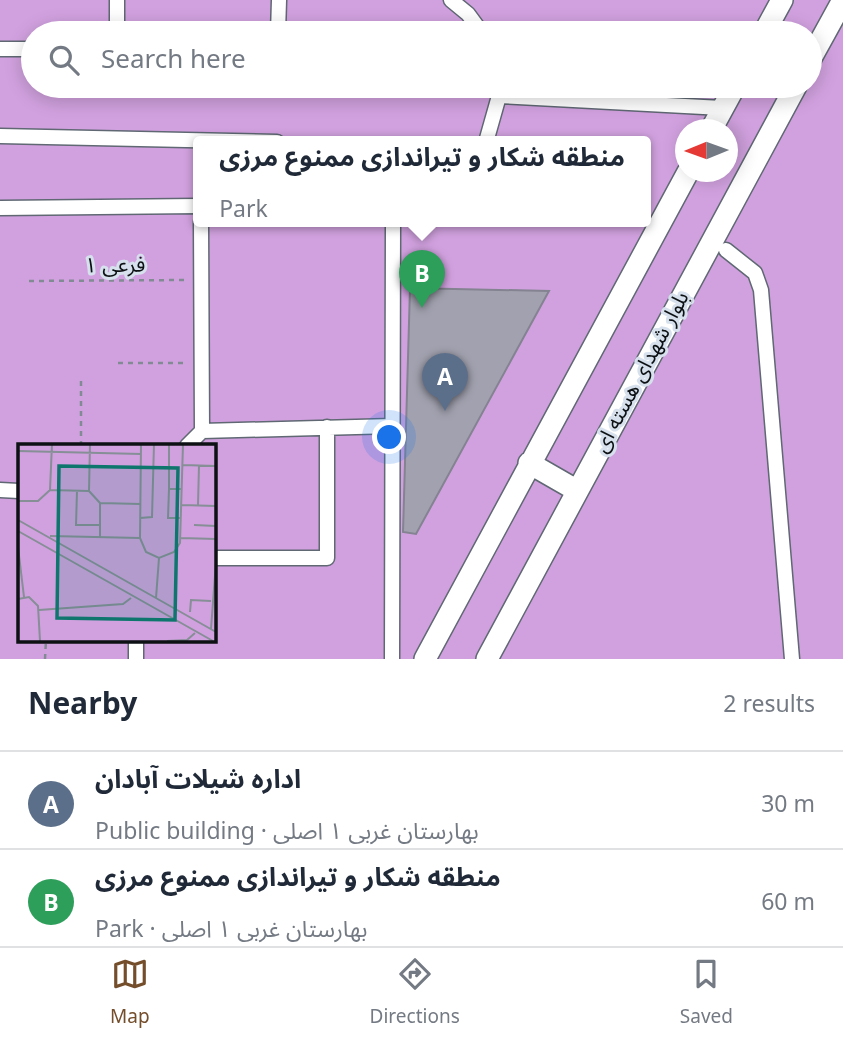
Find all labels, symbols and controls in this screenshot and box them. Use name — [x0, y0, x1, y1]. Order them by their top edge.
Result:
search box — [21, 21, 822, 98]
text: Search here — [101, 32, 246, 87]
icon: search — [45, 41, 83, 79]
north arrow — [675, 119, 738, 182]
text: منطقه شکار و تیراندازی ممنوع مرزی — [219, 130, 625, 185]
popup — [193, 136, 651, 227]
text: Park — [219, 185, 268, 234]
street label: ۱ فرعی — [84, 242, 146, 288]
pin: B — [399, 250, 445, 308]
street label: بلوار شهدای هسته ای — [580, 283, 702, 461]
pin: A — [422, 353, 468, 411]
your location — [372, 420, 406, 454]
inset map — [18, 444, 215, 642]
text: Nearby — [28, 673, 137, 736]
text: 2 results — [723, 680, 815, 729]
text: اداره شیلات آبادان — [95, 752, 301, 807]
text: 30 m — [761, 780, 815, 829]
text: A — [43, 781, 59, 830]
text: Public building · بهارستان غربی ۱ اصلی — [95, 807, 479, 856]
text: منطقه شکار و تیراندازی ممنوع مرزی — [95, 850, 501, 905]
text: 60 m — [761, 878, 815, 927]
text: B — [43, 879, 59, 928]
text: Park · بهارستان غربی ۱ اصلی — [95, 905, 367, 954]
tab: Map — [110, 955, 150, 1037]
tab: Directions — [370, 955, 460, 1037]
tab: Saved — [680, 955, 733, 1037]

